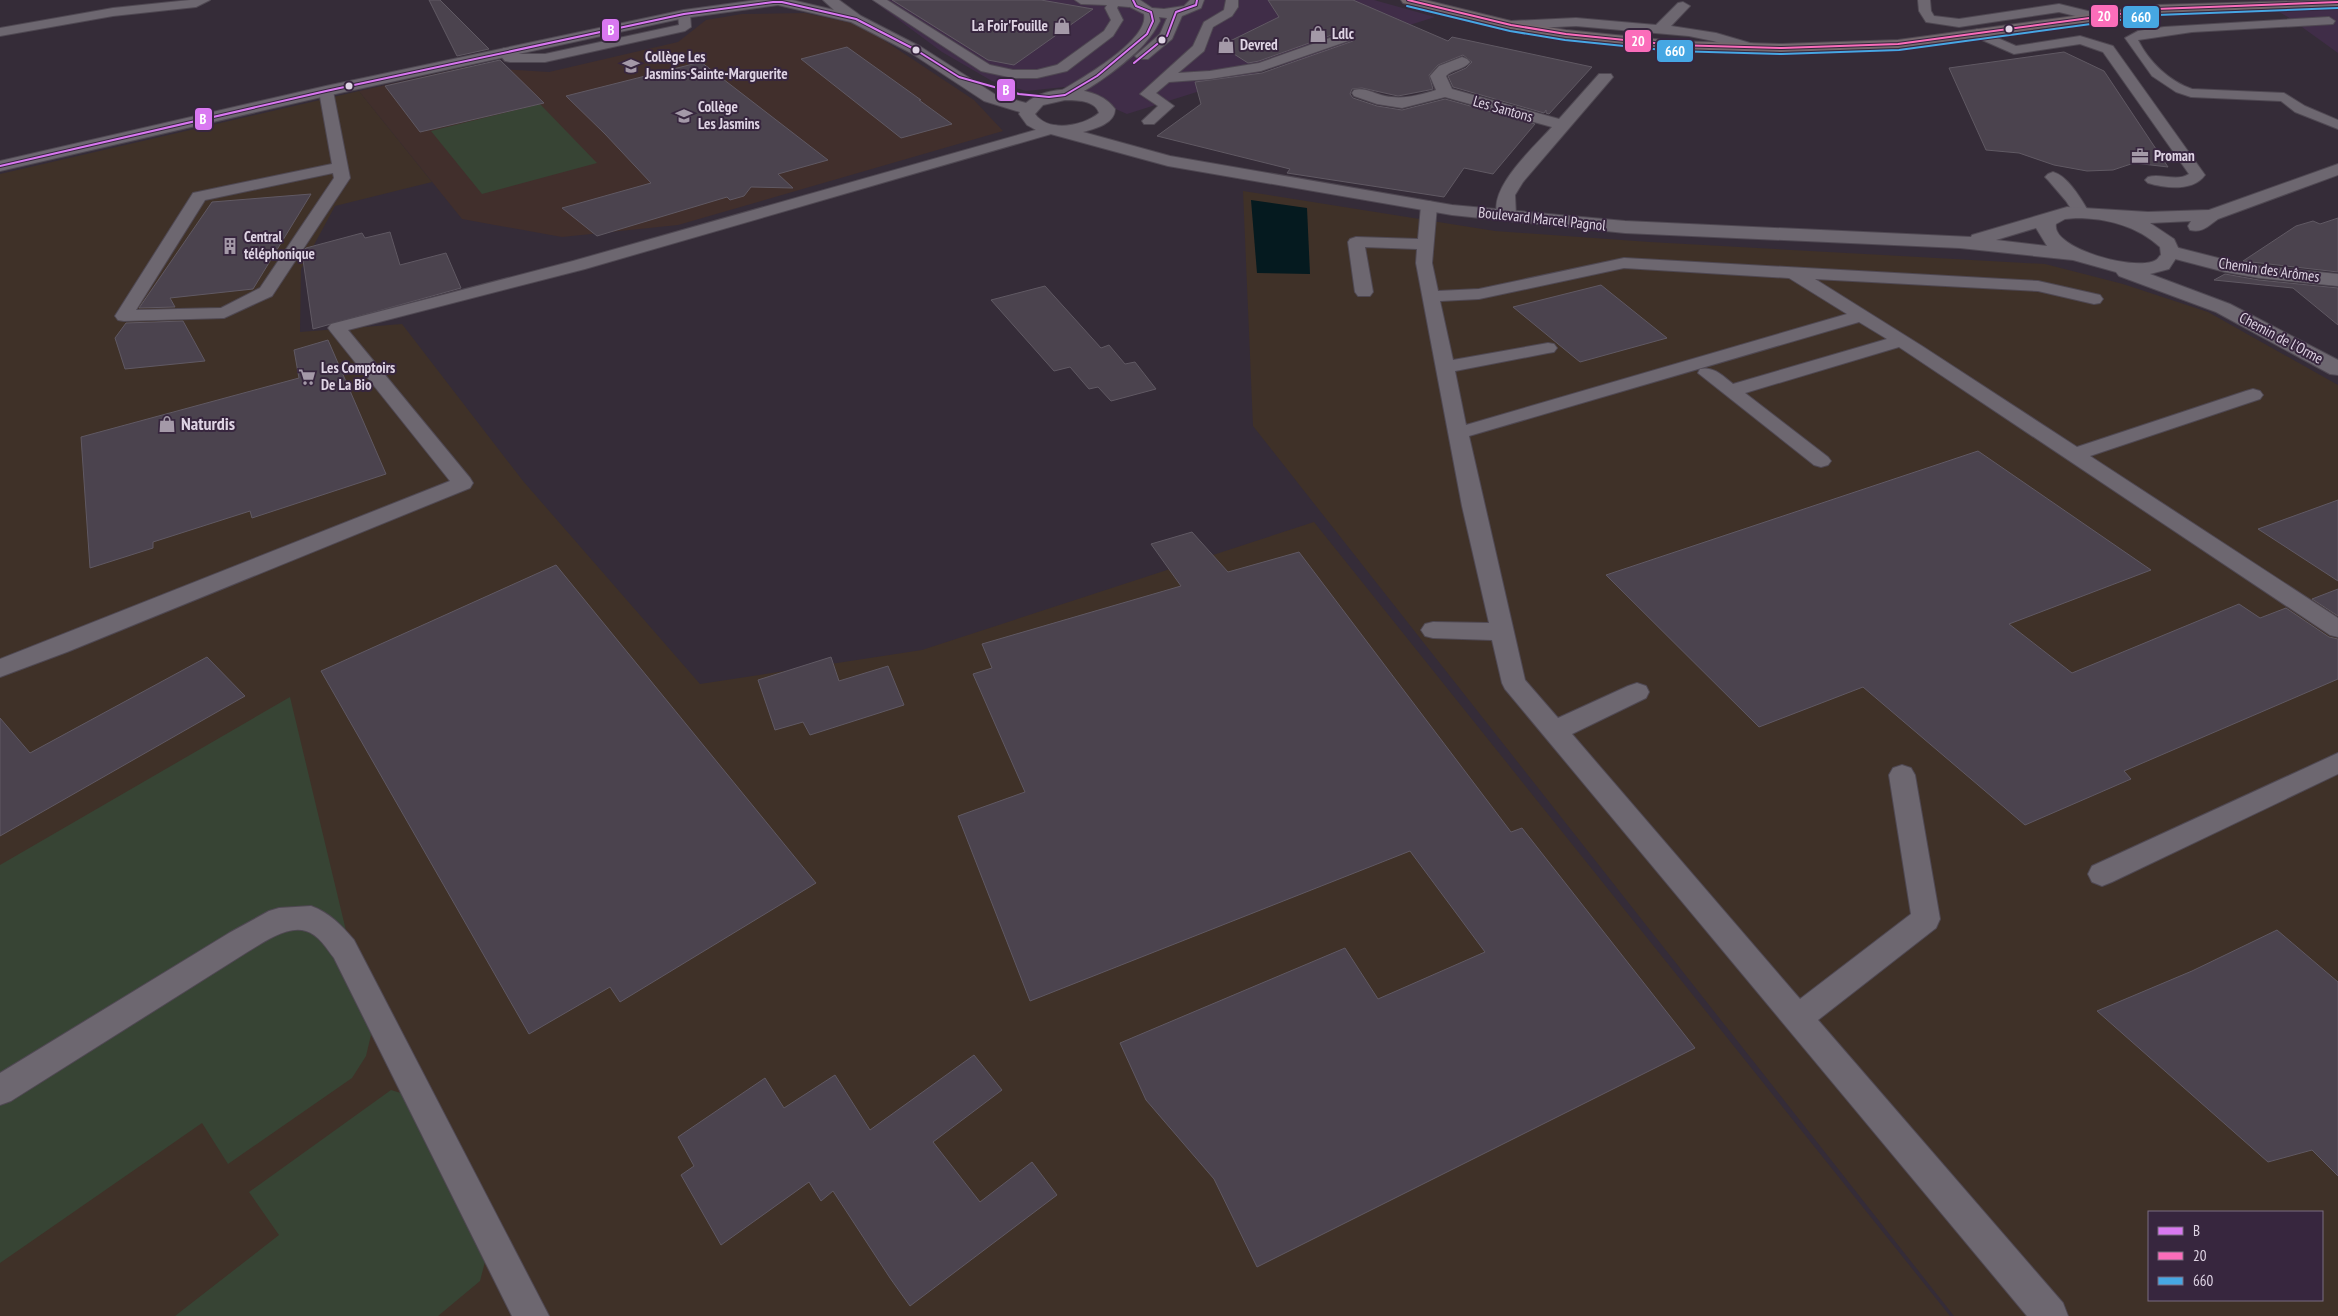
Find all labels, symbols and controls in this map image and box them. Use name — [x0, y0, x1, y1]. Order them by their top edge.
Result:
line badge: 20 — [2090, 4, 2119, 28]
line badge: 660 — [2122, 5, 2160, 29]
text: 20 — [2097, 7, 2111, 25]
text: 660 — [2131, 8, 2151, 26]
place label: La Foir'Fouille — [972, 16, 1048, 35]
shop icon: La Foir'Fouille — [1052, 16, 1072, 36]
line badge: B — [601, 18, 620, 42]
text: B — [608, 21, 615, 39]
shop icon: Ldlc — [1308, 24, 1328, 44]
place label: Ldlc — [1332, 24, 1355, 43]
unlabelled marker — [2004, 24, 2014, 34]
line badge: 20 — [1624, 29, 1652, 53]
text: 20 — [1631, 32, 1645, 50]
unlabelled marker — [1157, 35, 1167, 45]
shop icon: Devred — [1216, 35, 1236, 55]
place label: Devred — [1240, 35, 1278, 54]
line badge: 660 — [1656, 39, 1694, 63]
text: 660 — [1665, 42, 1685, 60]
unlabelled marker — [911, 45, 921, 55]
place label: Collège Les Jasmins-Sainte-Marguerite — [644, 47, 788, 83]
school or university icon: Collège Les Jasmins-Sainte-Marguerite — [621, 56, 641, 76]
line badge: B — [996, 78, 1016, 102]
unlabelled marker — [344, 81, 354, 91]
text: B — [1003, 81, 1010, 99]
street label: Les Santons — [1471, 91, 1535, 126]
place label: Collège Les Jasmins — [698, 97, 760, 133]
school or university icon: Collège Les Jasmins — [674, 106, 694, 126]
line badge: B — [194, 107, 213, 131]
text: B — [200, 110, 207, 128]
office icon: Proman — [2130, 146, 2150, 166]
place label: Proman — [2154, 146, 2195, 165]
street label: Boulevard Marcel Pagnol — [1477, 202, 1607, 235]
place label: Central téléphonique — [244, 227, 315, 263]
building icon: Central téléphonique — [220, 236, 240, 256]
street label: Chemin des Arômes — [2217, 253, 2321, 286]
street label: Chemin de l'Orme — [2236, 307, 2326, 368]
place label: Les Comptoirs De La Bio — [321, 358, 395, 394]
supermarket icon: Les Comptoirs De La Bio — [297, 367, 317, 387]
place label: Naturdis — [181, 412, 235, 435]
shop icon: Naturdis — [157, 414, 177, 434]
legend — [2148, 1211, 2323, 1301]
text: B — [2193, 1221, 2200, 1240]
text: 20 — [2193, 1246, 2207, 1265]
text: 660 — [2193, 1271, 2214, 1290]

